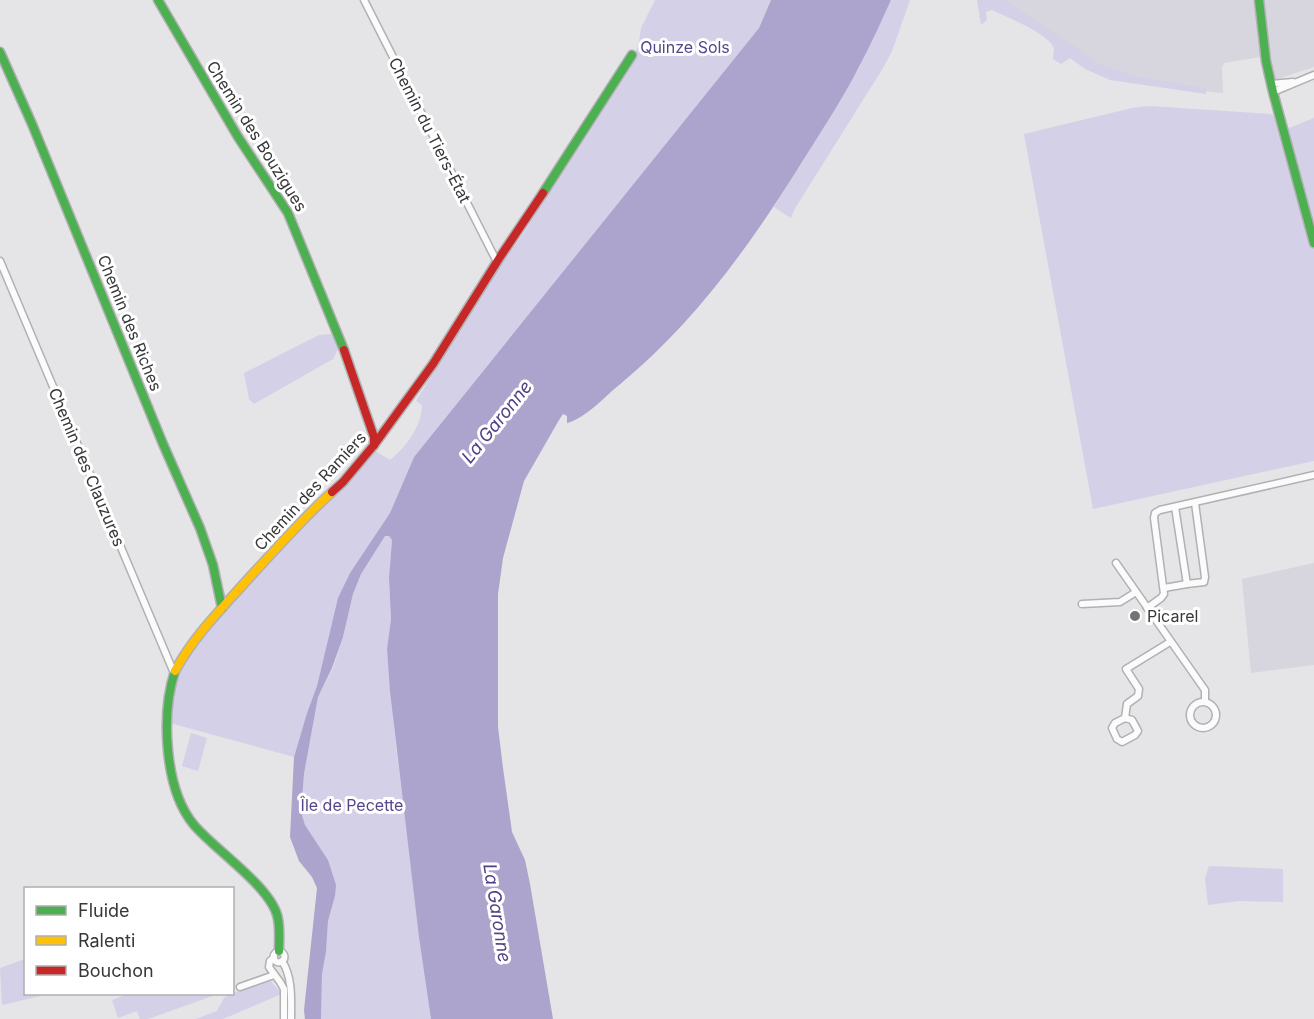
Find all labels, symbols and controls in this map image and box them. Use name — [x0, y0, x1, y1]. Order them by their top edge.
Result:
park label: Quinze Sols — [640, 37, 730, 57]
street label: Chemin du Tiers-État — [385, 54, 475, 206]
street label: Chemin des Bouzigues — [203, 57, 311, 215]
street label: Chemin des Riches — [94, 252, 166, 394]
water label: La Garonne — [457, 376, 536, 467]
street label: Chemin des Clauzures — [45, 385, 129, 549]
street label: Chemin des Ramiers — [250, 427, 370, 555]
place label: Picarel — [1147, 606, 1198, 626]
marker: Picarel — [1128, 609, 1142, 623]
park label: Île de Pecette — [300, 795, 403, 815]
water label: La Garonne — [479, 862, 516, 964]
legend — [24, 887, 234, 995]
text: Fluide — [78, 900, 130, 921]
text: Ralenti — [78, 930, 135, 951]
text: Bouchon — [78, 960, 154, 981]

